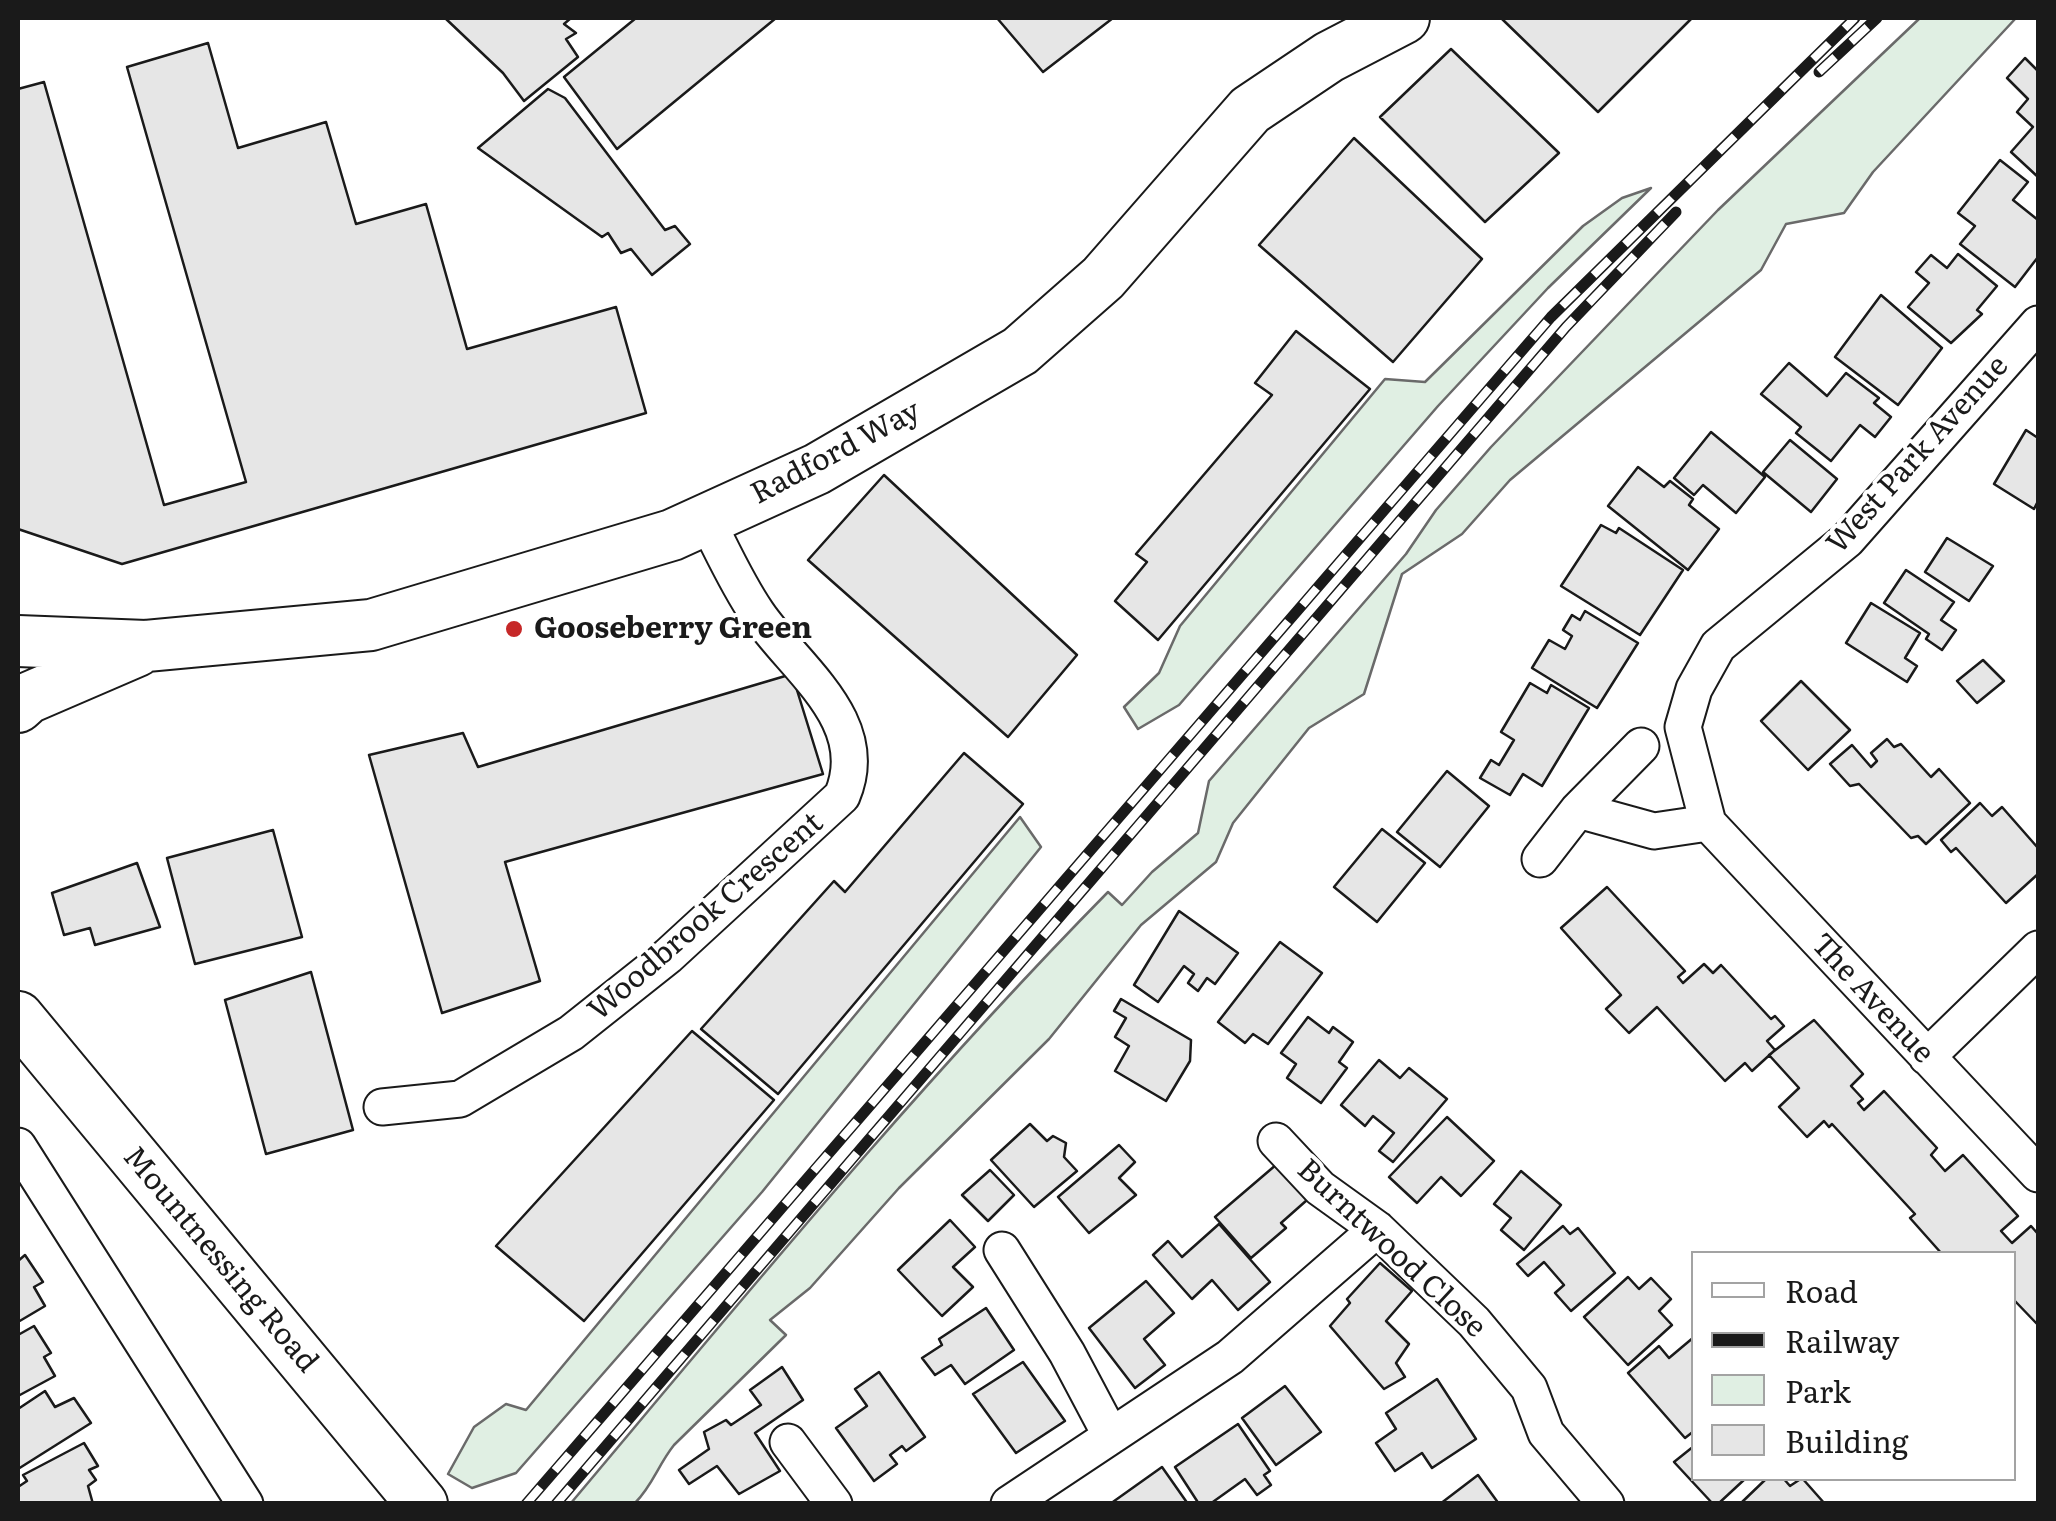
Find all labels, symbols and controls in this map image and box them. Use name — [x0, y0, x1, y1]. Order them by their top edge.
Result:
street label: West Park Avenue — [1820, 349, 2016, 561]
street label: Radford Way — [745, 393, 927, 513]
place label: Gooseberry Green — [534, 611, 812, 647]
marker: Gooseberry Green — [503, 618, 525, 640]
street label: Woodbrook Crescent — [581, 805, 831, 1029]
street label: The Avenue — [1803, 927, 1941, 1071]
street label: Mountnessing Road — [115, 1140, 325, 1380]
street label: Burntwood Close — [1289, 1152, 1493, 1346]
legend — [1691, 1251, 2016, 1481]
text: Road — [1785, 1268, 1858, 1312]
text: Railway — [1785, 1318, 1899, 1362]
text: Park — [1785, 1368, 1851, 1412]
text: Building — [1785, 1418, 1909, 1462]

